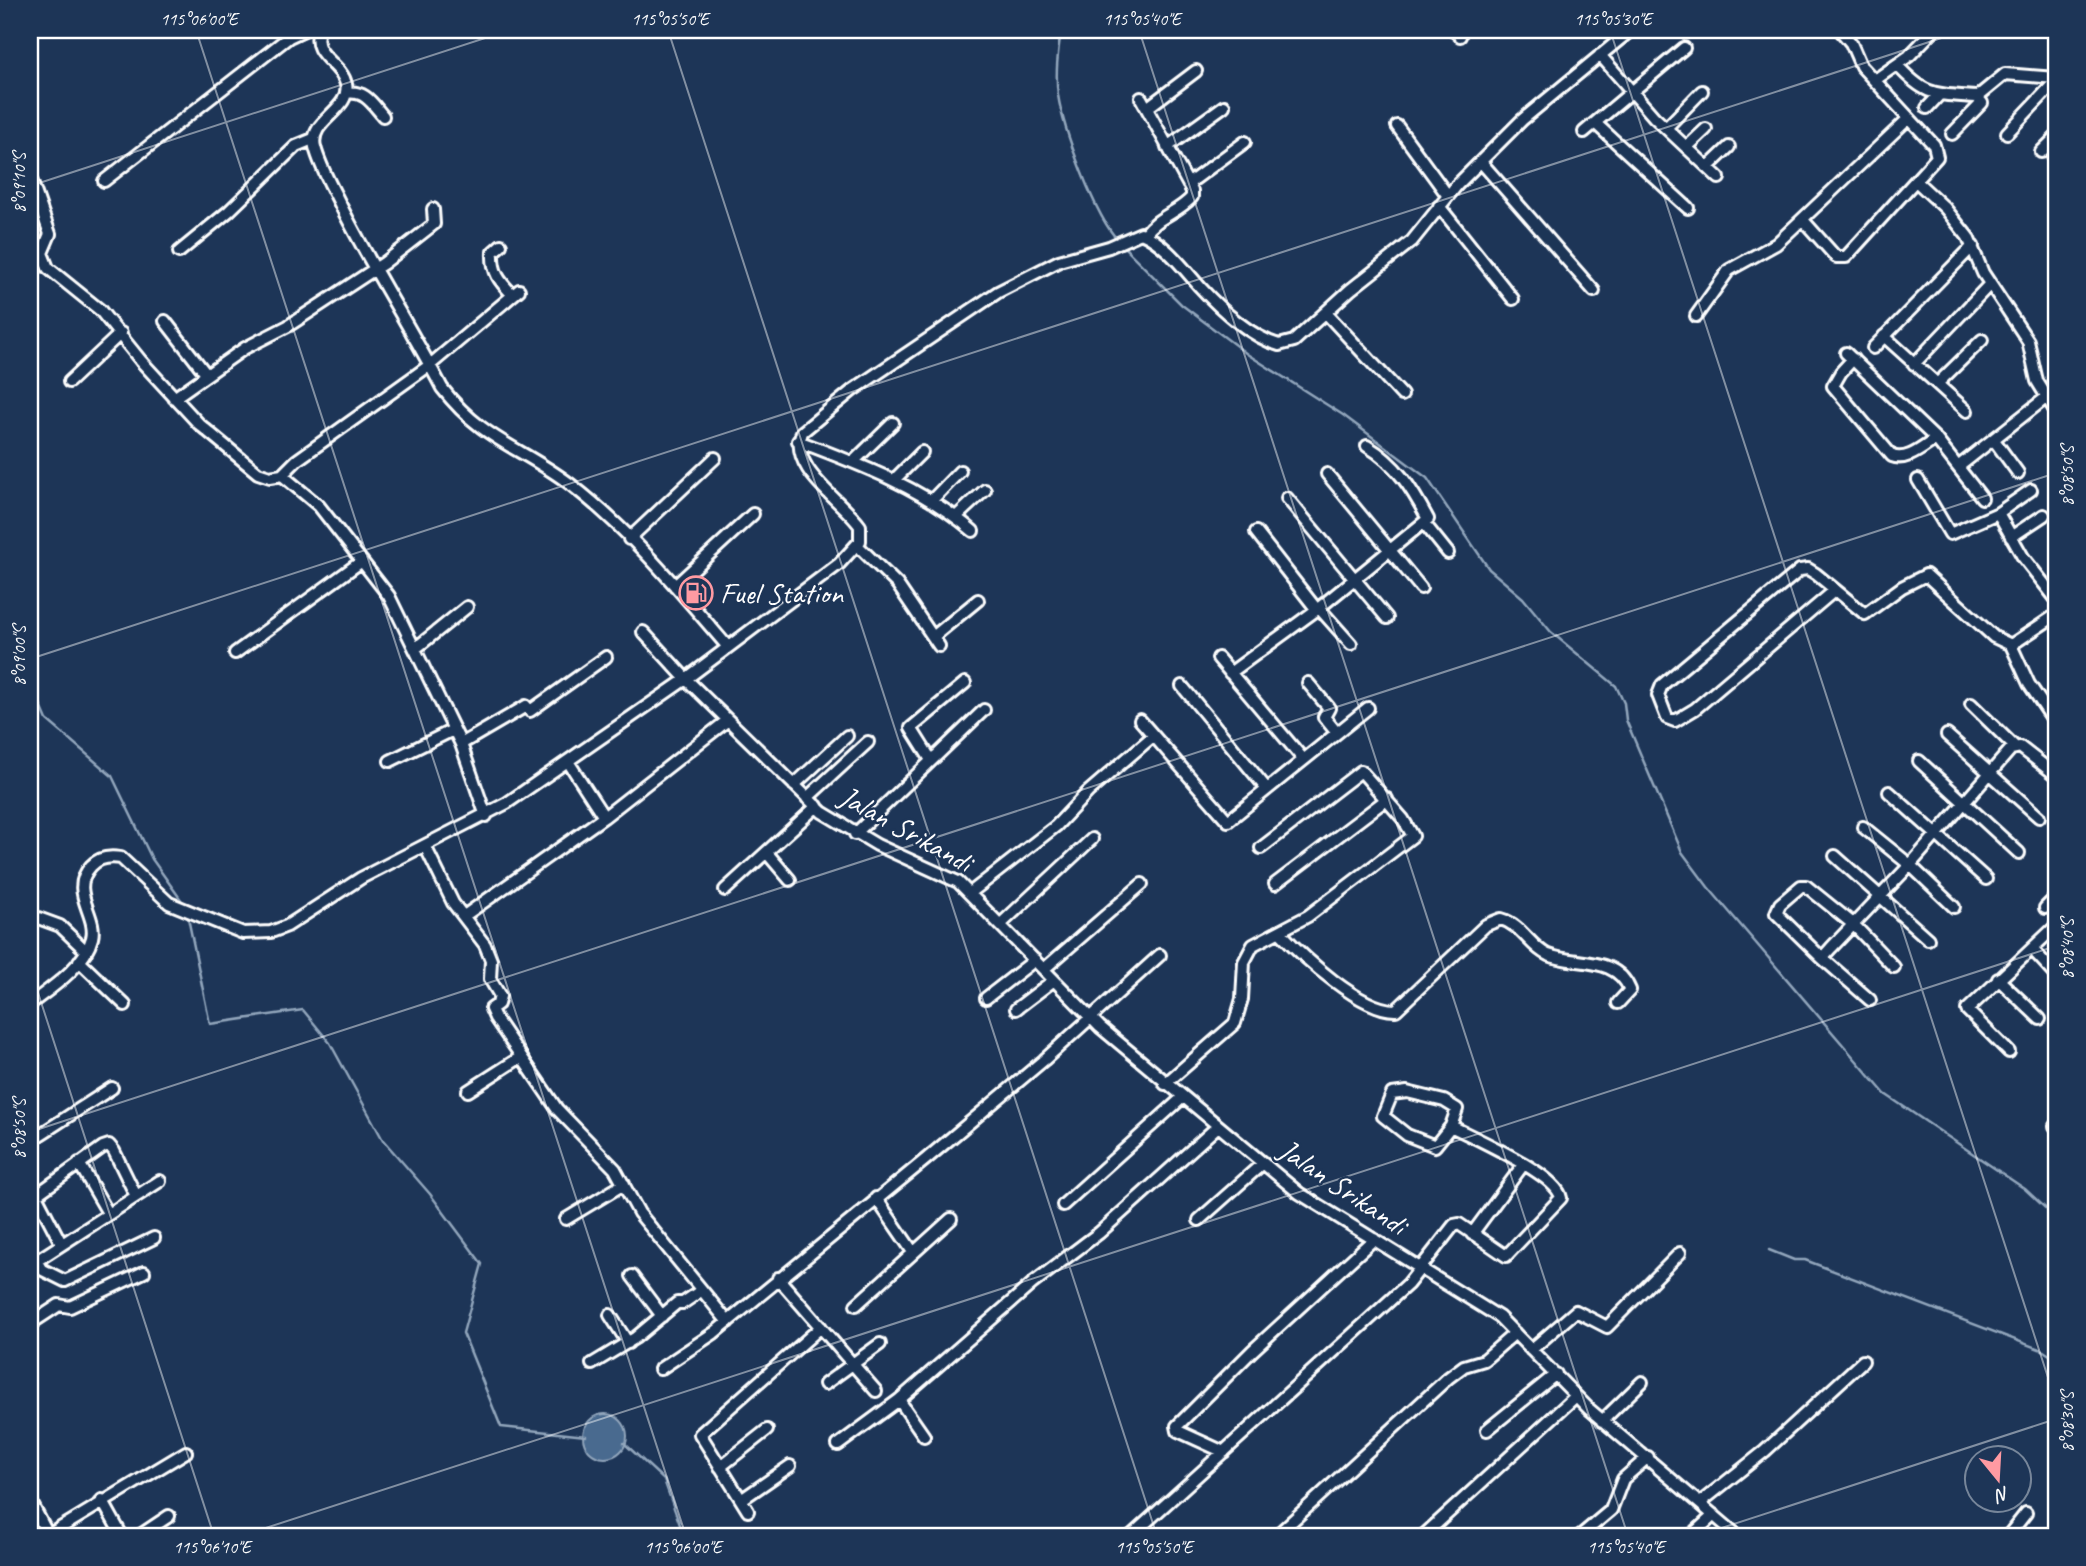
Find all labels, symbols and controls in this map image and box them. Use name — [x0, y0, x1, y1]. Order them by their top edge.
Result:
text: 115°06'00"E — [160, 8, 240, 30]
text: 115°05'50"E — [631, 8, 711, 30]
text: 115°05'40"E — [1103, 8, 1183, 30]
text: 115°05'30"E — [1574, 8, 1654, 30]
text: 8°09'10"S — [8, 149, 30, 213]
text: 8°08'50"S — [2056, 442, 2078, 506]
fuel station icon: Fuel Station — [677, 574, 715, 612]
place label: Fuel Station — [720, 574, 844, 612]
text: 8°09'00"S — [8, 622, 30, 686]
street label: Jalan Srikandi — [831, 776, 982, 883]
text: 8°08'40"S — [2056, 915, 2078, 979]
text: 8°08'50"S — [8, 1095, 30, 1159]
street label: Jalan Srikandi — [1270, 1129, 1417, 1245]
text: 8°08'30"S — [2056, 1388, 2078, 1452]
north arrow — [1964, 1444, 2034, 1514]
text: N — [1991, 1481, 2012, 1508]
text: 115°06'10"E — [173, 1536, 253, 1558]
text: 115°06'00"E — [644, 1536, 724, 1558]
text: 115°05'50"E — [1115, 1536, 1195, 1558]
text: 115°05'40"E — [1587, 1536, 1667, 1558]

